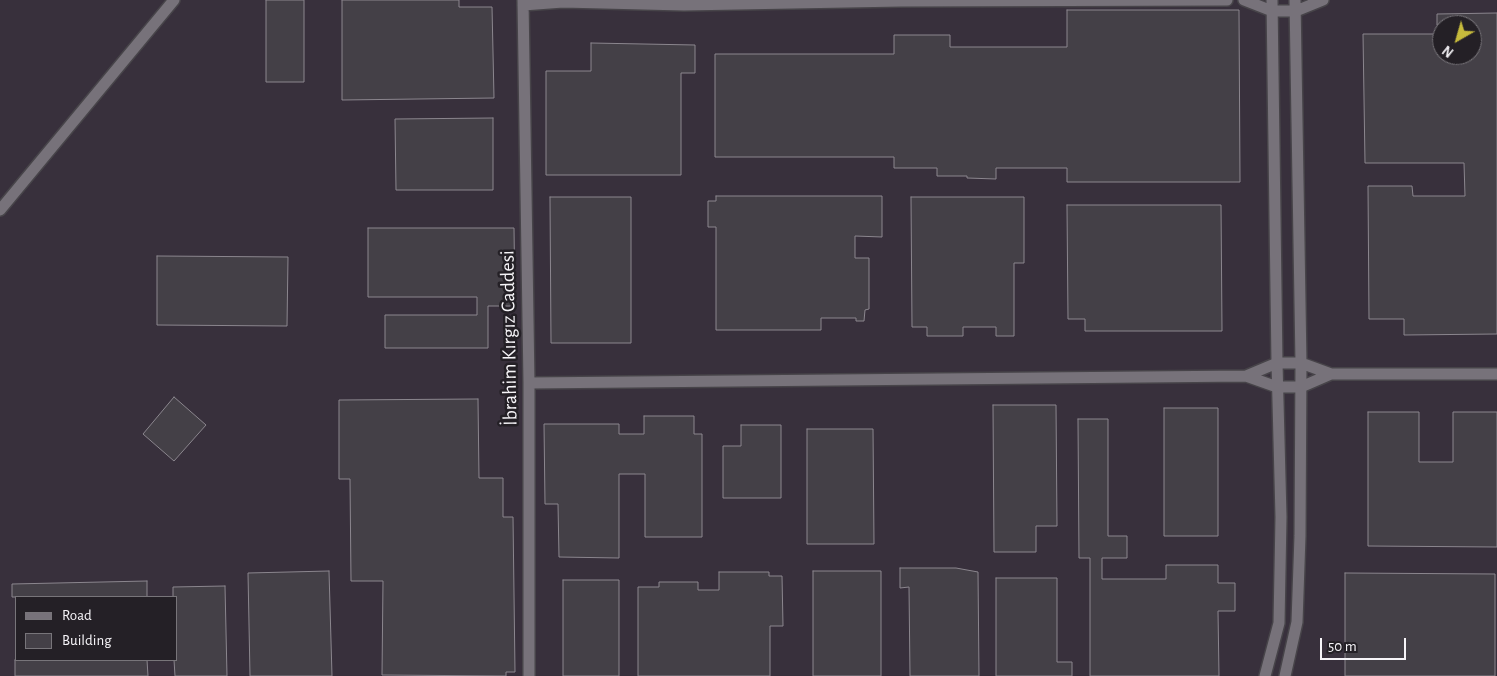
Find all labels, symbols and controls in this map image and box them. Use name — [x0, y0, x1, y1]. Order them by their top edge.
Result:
north arrow — [1432, 15, 1482, 65]
text: N — [1440, 43, 1457, 60]
street label: İbrahim Kırgız Caddesi — [495, 250, 523, 426]
legend — [15, 596, 178, 661]
text: Road — [62, 608, 92, 623]
scale bar — [1322, 628, 1408, 660]
text: Building — [62, 633, 112, 648]
text: 50 m — [1328, 639, 1357, 654]

